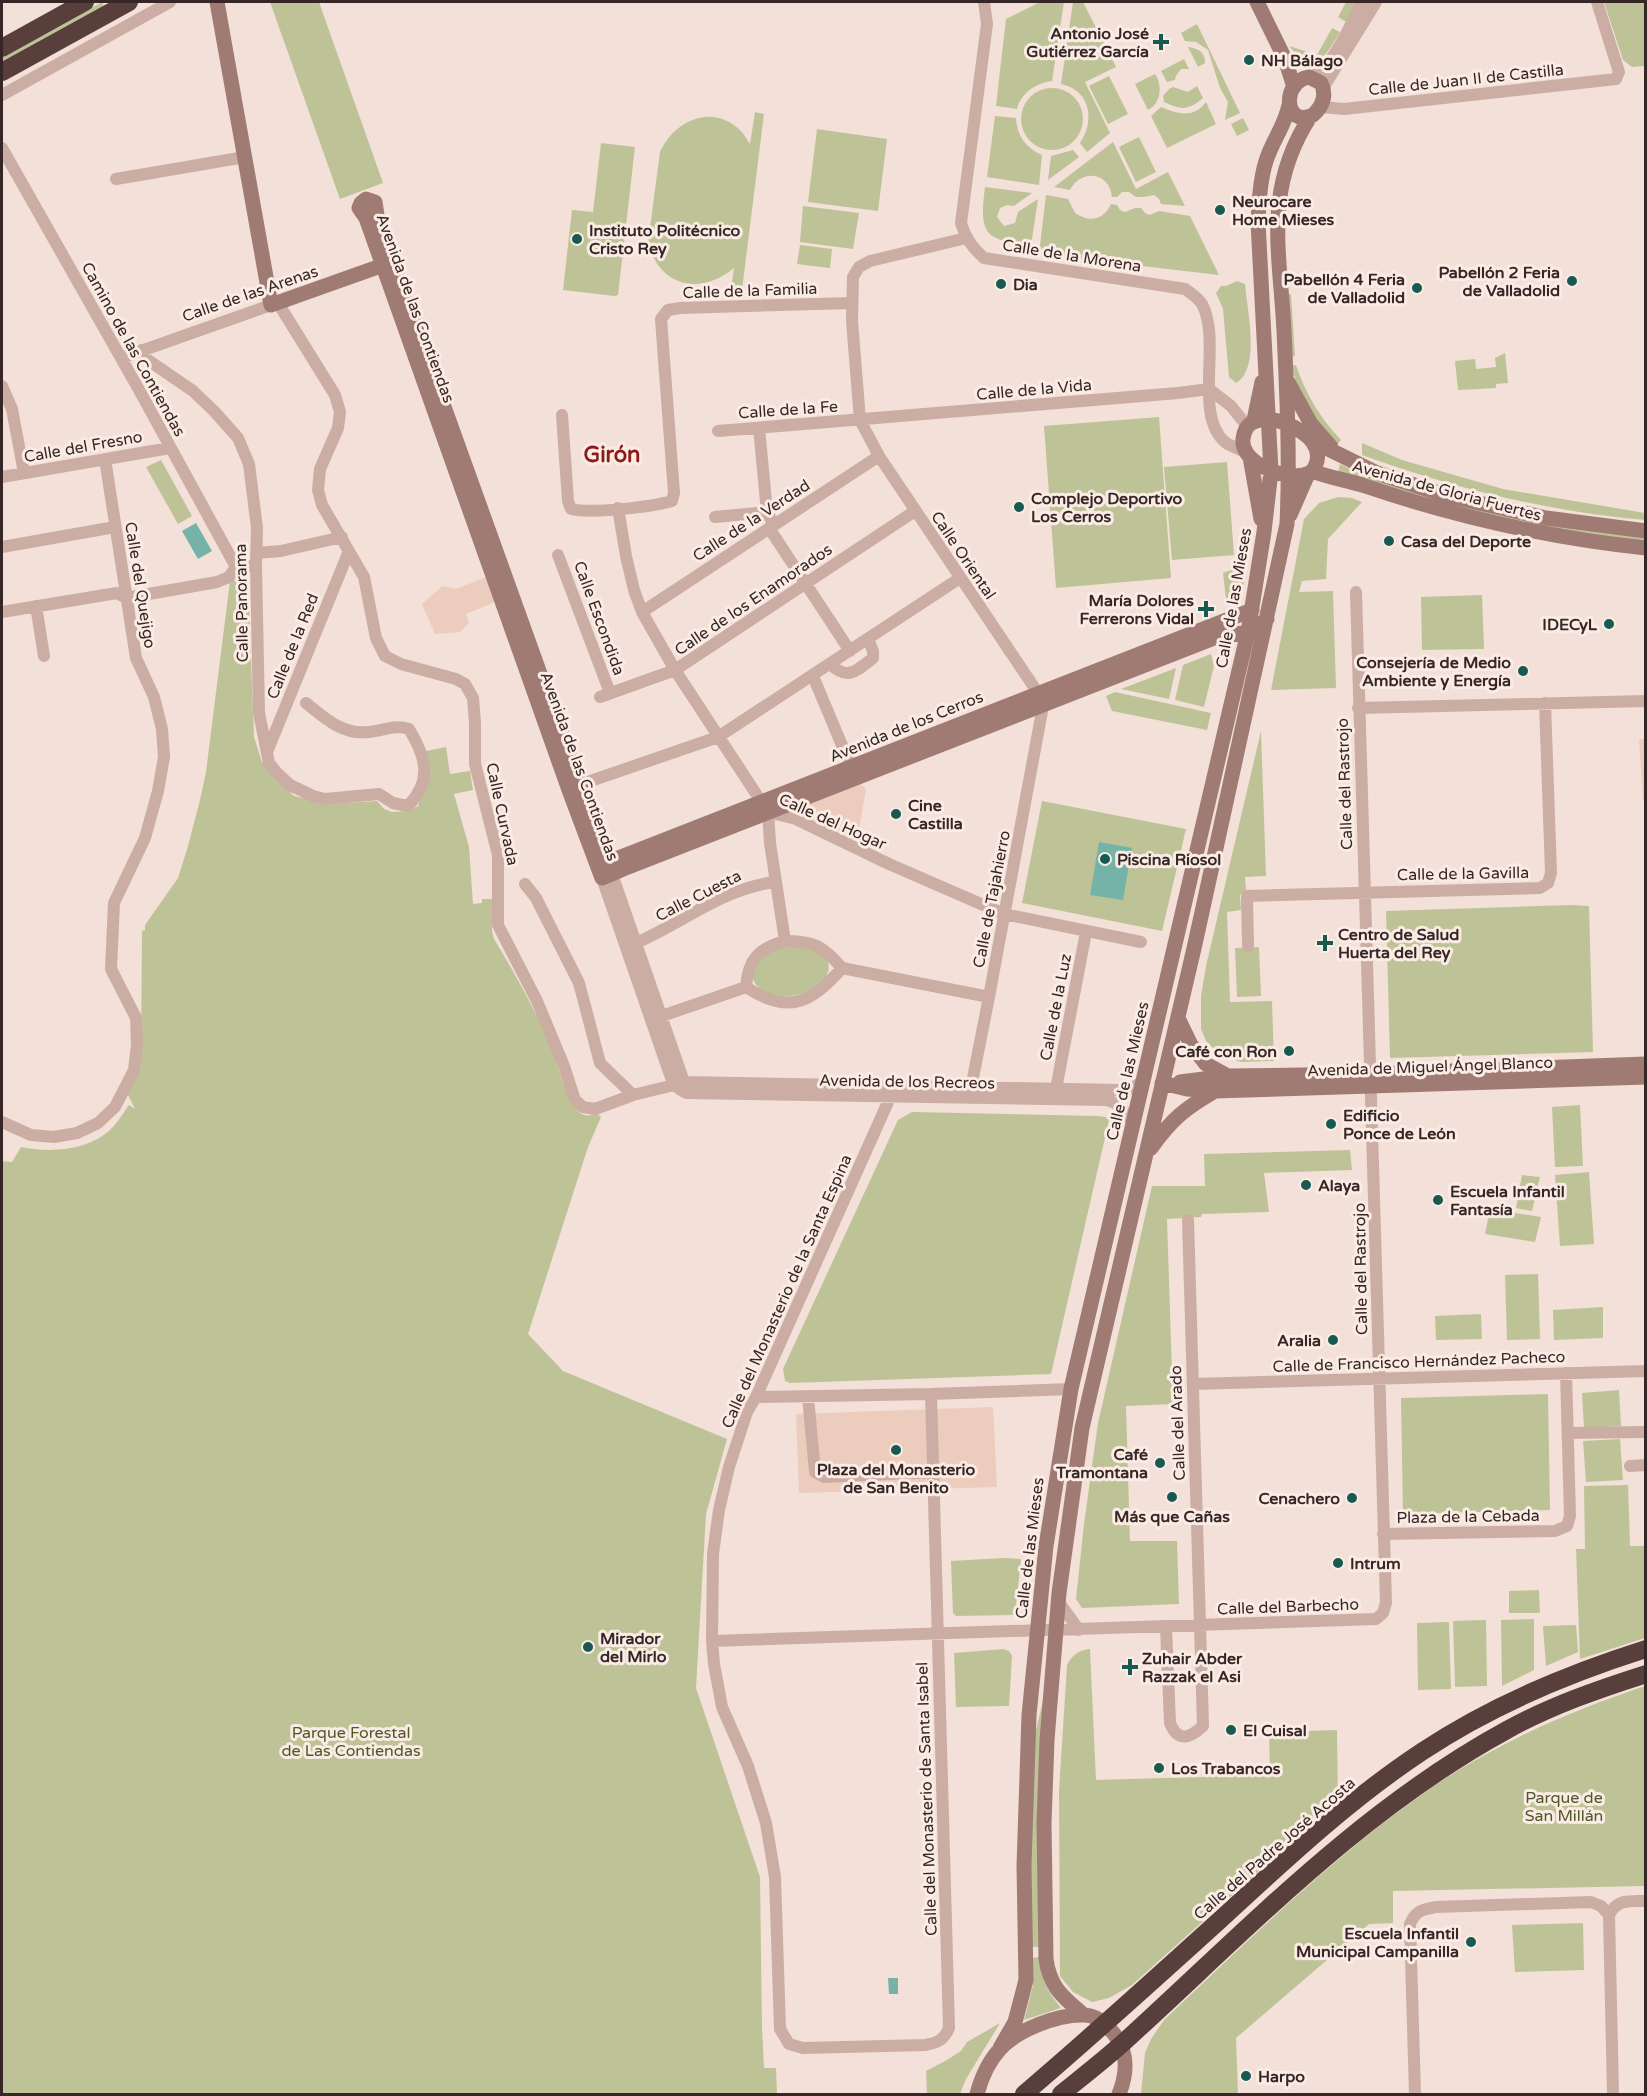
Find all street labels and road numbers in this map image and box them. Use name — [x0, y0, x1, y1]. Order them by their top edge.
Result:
street label: Calle de Juan II de Castilla — [1368, 60, 1565, 100]
street label: Avenida de las Contiendas — [372, 211, 459, 406]
street label: Calle de la Morena — [1001, 235, 1143, 277]
street label: Camino de las Contiendas — [77, 259, 189, 440]
street label: Calle de las Arenas — [180, 261, 321, 327]
street label: Calle de la Familia — [682, 279, 818, 303]
street label: Calle de la Vida — [976, 375, 1093, 405]
street label: Calle de la Fe — [738, 397, 839, 423]
street label: Calle del Fresno — [22, 427, 144, 467]
street label: Avenida de Gloria Fuertes — [1350, 456, 1544, 526]
street label: Calle de la Verdad — [689, 475, 814, 566]
street label: Calle Oriental — [926, 508, 1000, 603]
street label: Calle del Quejigo — [120, 520, 160, 650]
street label: Calle de las Mieses — [1212, 526, 1256, 670]
street label: Calle de los Enamorados — [671, 540, 836, 660]
street label: Calle Panorama — [231, 543, 253, 663]
street label: Calle Escondida — [569, 558, 629, 678]
street label: Calle de la Red — [263, 591, 323, 702]
street label: Avenida de las Contiendas — [536, 669, 623, 864]
street label: Avenida de los Cerros — [827, 687, 986, 767]
street label: Calle del Rastrojo — [1333, 718, 1357, 850]
street label: Calle Curvada — [481, 761, 523, 867]
street label: Calle del Hogar — [776, 789, 890, 855]
street label: Calle de Tajahierro — [969, 829, 1015, 970]
street label: Calle de la Gavilla — [1397, 863, 1529, 885]
street label: Calle Cuesta — [652, 866, 745, 926]
street label: Calle de la Luz — [1036, 952, 1076, 1062]
street label: Calle de las Mieses — [1102, 1000, 1154, 1143]
street label: Avenida de Miguel Ángel Blanco — [1307, 1053, 1553, 1081]
street label: Avenida de los Recreos — [819, 1070, 995, 1094]
street label: Calle del Monasterio de la Santa Espina — [717, 1151, 857, 1431]
street label: Calle del Rastrojo — [1350, 1203, 1372, 1335]
street label: Calle de Francisco Hernández Pacheco — [1272, 1347, 1566, 1377]
street label: Calle del Arado — [1166, 1365, 1190, 1481]
street label: Calle de las Mieses — [1011, 1476, 1049, 1620]
street label: Plaza de la Cebada — [1396, 1506, 1540, 1528]
street label: Calle del Barbecho — [1217, 1595, 1359, 1619]
street label: Calle del Monasterio de Santa Isabel — [912, 1662, 942, 1936]
street label: Calle del Padre José Acosta — [1190, 1773, 1360, 1924]

